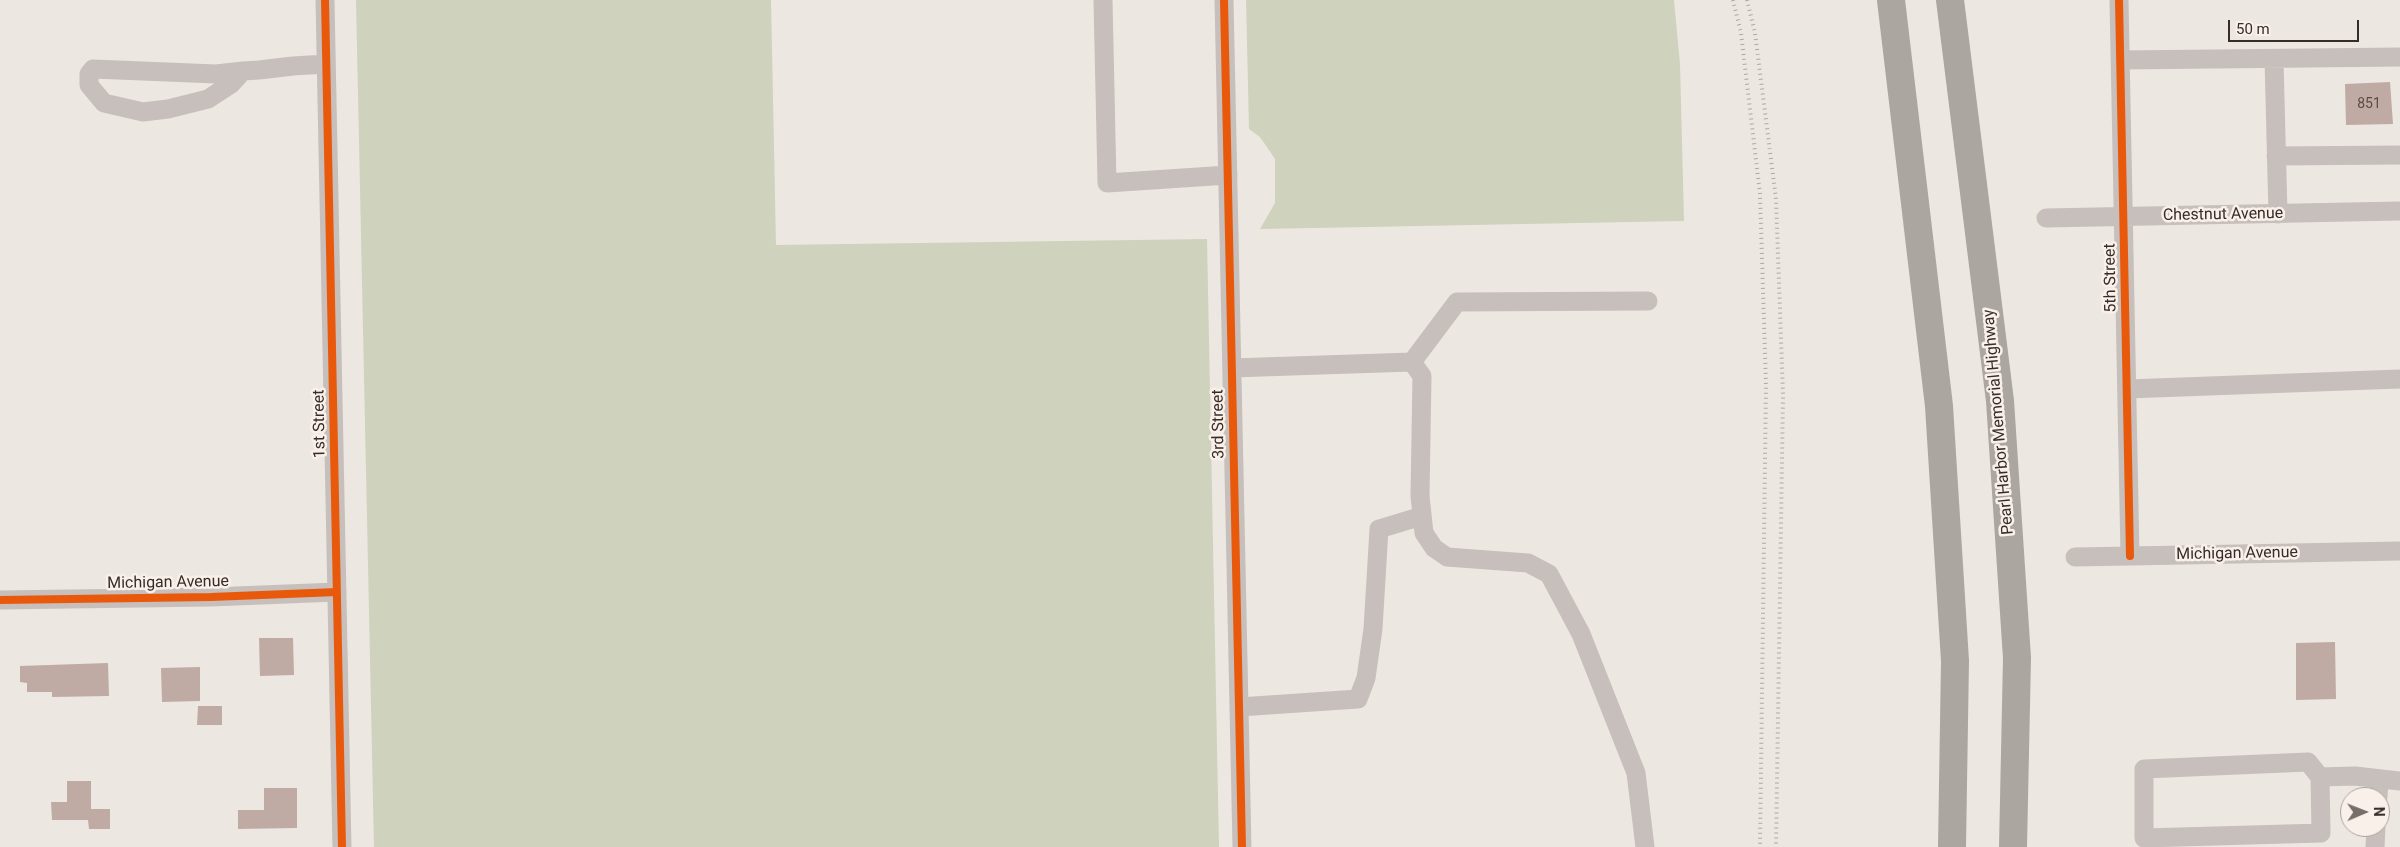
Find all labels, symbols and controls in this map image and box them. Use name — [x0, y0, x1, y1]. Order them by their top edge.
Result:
scale bar — [2230, 10, 2361, 42]
text: 50 m — [2236, 20, 2270, 38]
house number: 851 — [2357, 96, 2381, 112]
street label: Chestnut Avenue — [2163, 204, 2283, 226]
street label: 5th Street — [2101, 243, 2121, 313]
street label: Pearl Harbor Memorial Highway — [1980, 308, 2018, 536]
street label: 3rd Street — [1209, 389, 1229, 459]
street label: 1st Street — [310, 390, 330, 458]
street label: Michigan Avenue — [2176, 543, 2298, 565]
street label: Michigan Avenue — [107, 572, 229, 594]
north arrow — [2340, 787, 2390, 837]
text: N — [2371, 807, 2387, 817]

